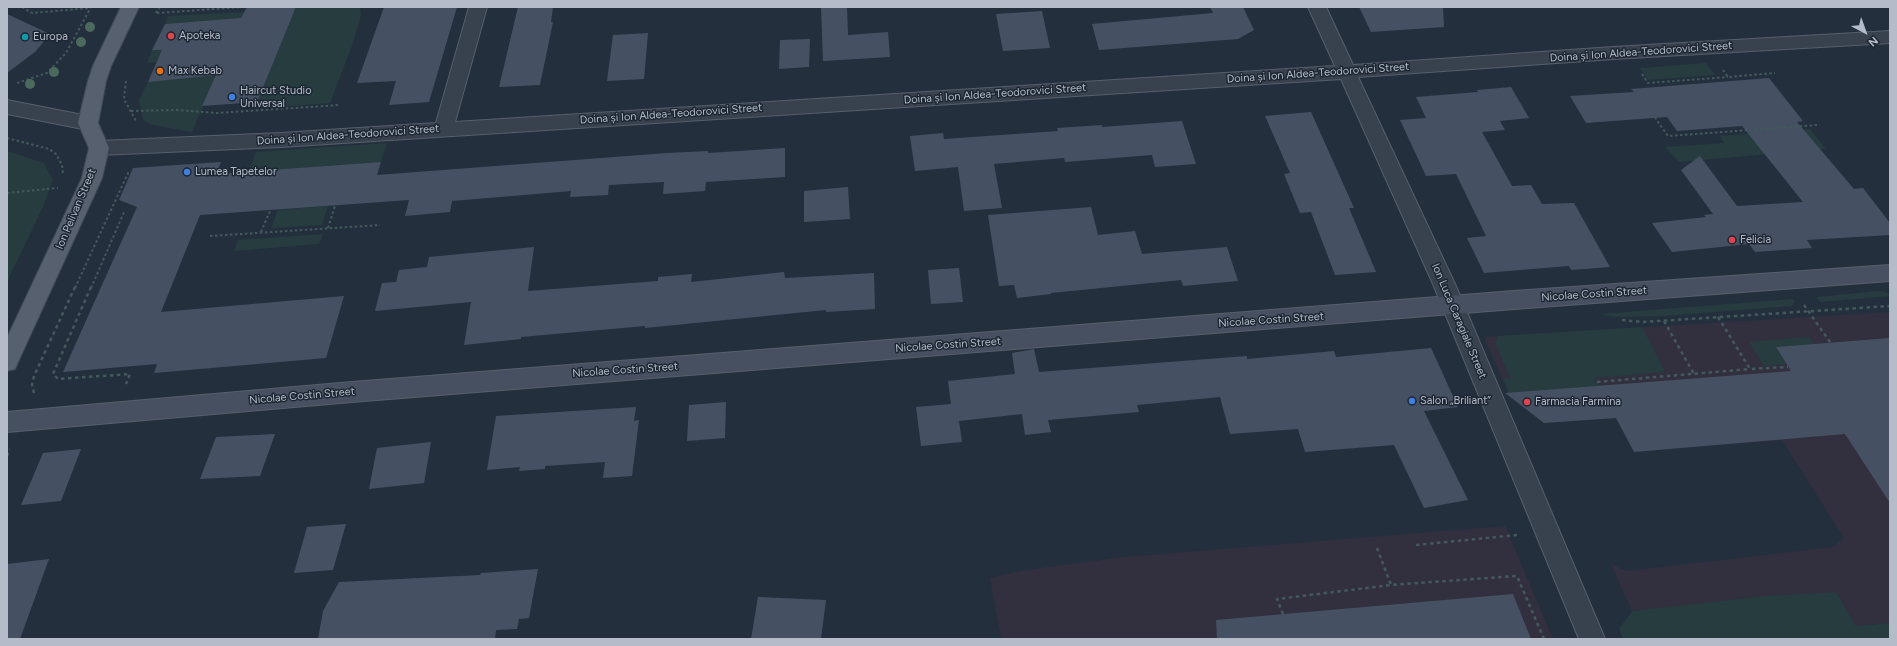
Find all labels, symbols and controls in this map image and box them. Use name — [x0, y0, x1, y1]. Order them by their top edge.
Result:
north arrow — [1845, 12, 1885, 52]
place label: Apoteka — [179, 29, 220, 43]
place label: Europa — [33, 30, 68, 44]
marker: Apoteka — [166, 31, 176, 41]
marker: Europa — [20, 32, 30, 42]
text: N — [1866, 34, 1881, 49]
street label: Doina și Ion Aldea-Teodorovici Street — [1549, 39, 1733, 65]
street label: Doina și Ion Aldea-Teodorovici Street — [1226, 60, 1410, 86]
place label: Max Kebab — [168, 64, 222, 78]
marker: Max Kebab — [155, 66, 165, 76]
street label: Doina și Ion Aldea-Teodorovici Street — [903, 81, 1087, 107]
place label: Haircut Studio Universal — [240, 84, 312, 110]
marker: Haircut Studio Universal — [227, 92, 237, 102]
street label: Doina și Ion Aldea-Teodorovici Street — [579, 101, 763, 127]
street label: Doina și Ion Aldea-Teodorovici Street — [256, 122, 440, 148]
place label: Lumea Tapetelor — [195, 165, 277, 179]
street label: Ion Pelivan Street — [53, 167, 99, 251]
marker: Lumea Tapetelor — [182, 167, 192, 177]
place label: Felicia — [1740, 233, 1771, 247]
marker: Felicia — [1727, 235, 1737, 245]
street label: Ion Luca Caragiale Street — [1429, 261, 1489, 381]
street label: Nicolae Costin Street — [1541, 284, 1647, 304]
street label: Nicolae Costin Street — [1218, 310, 1324, 330]
street label: Nicolae Costin Street — [895, 335, 1001, 355]
street label: Nicolae Costin Street — [572, 360, 678, 380]
street label: Nicolae Costin Street — [249, 385, 355, 407]
place label: Salon „Briliant” — [1420, 394, 1491, 408]
place label: Farmacia Farmina — [1535, 395, 1621, 409]
marker: Salon „Briliant” — [1407, 396, 1417, 406]
marker: Farmacia Farmina — [1522, 397, 1532, 407]

